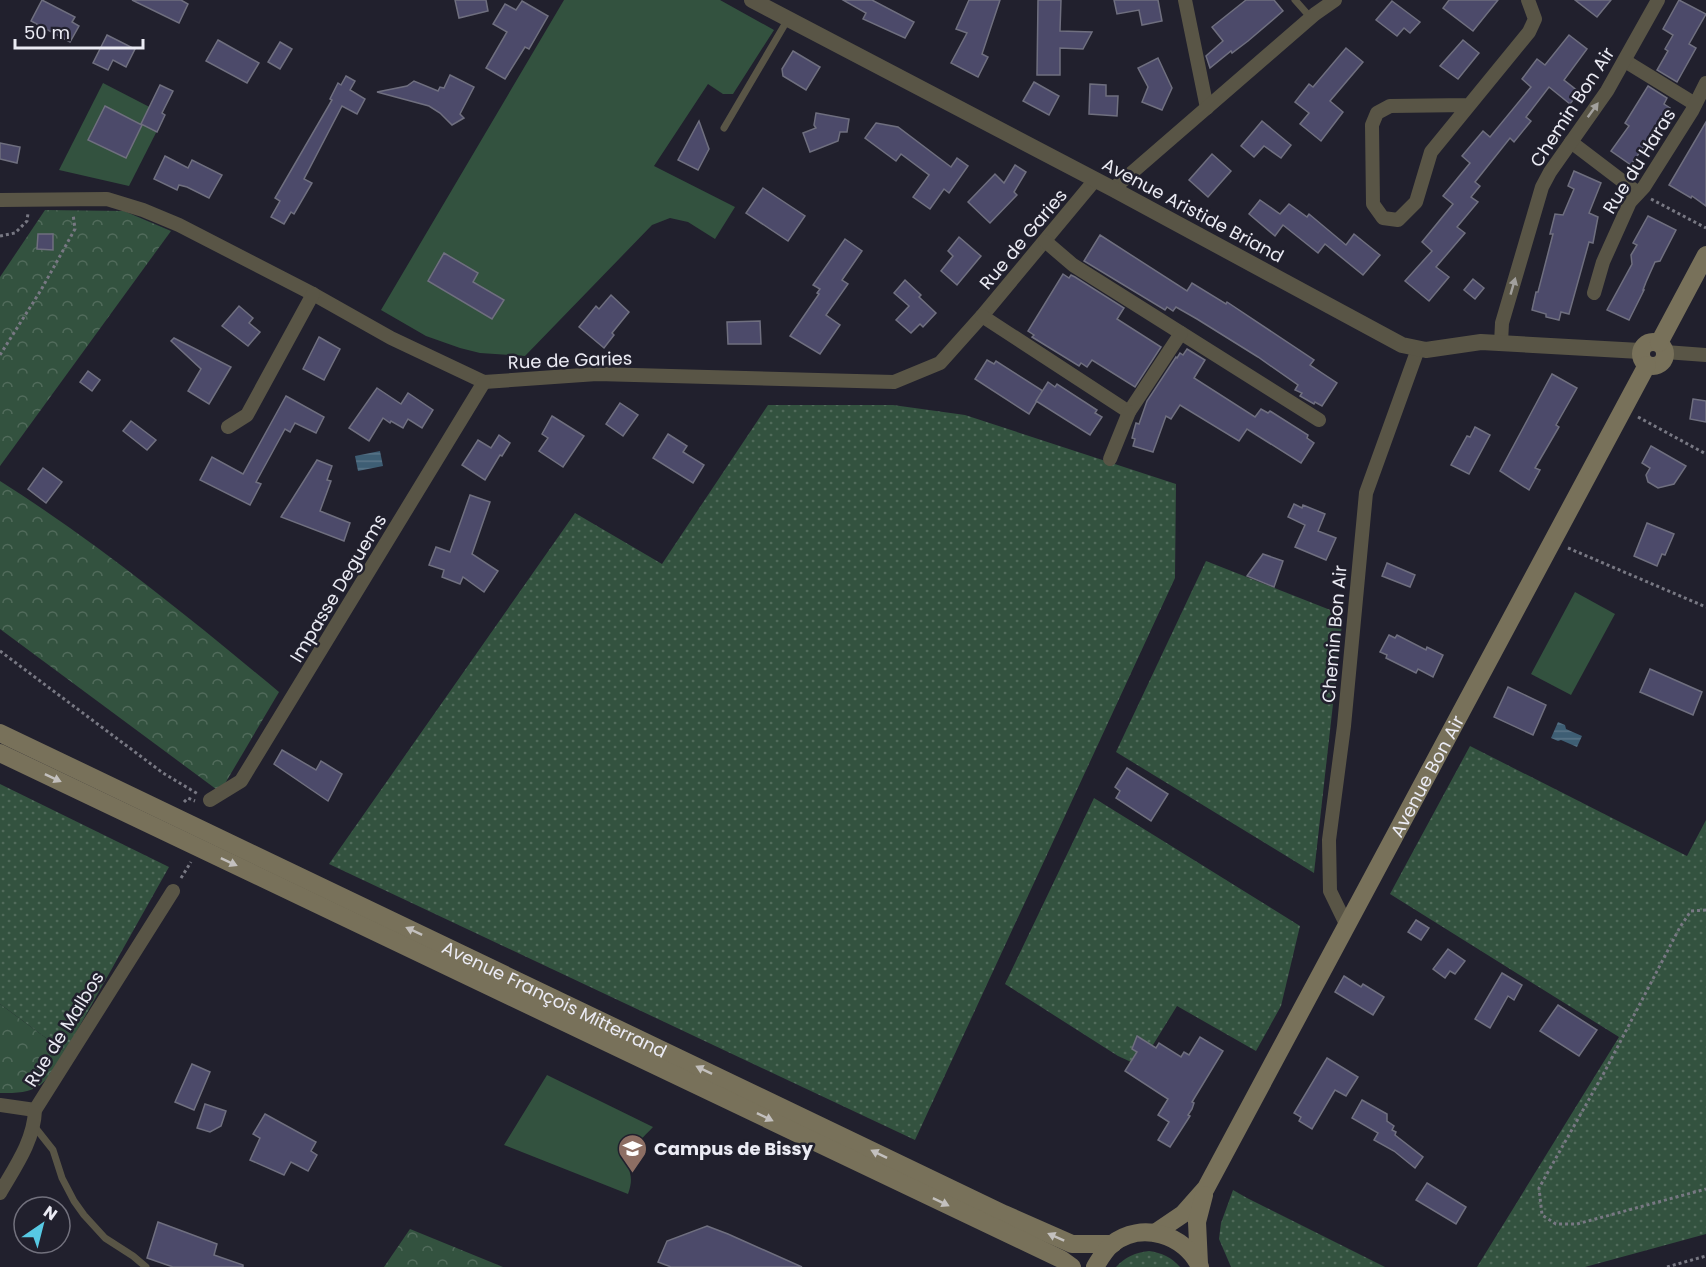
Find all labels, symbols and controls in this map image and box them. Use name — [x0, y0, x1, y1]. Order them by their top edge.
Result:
scale bar — [15, 12, 142, 50]
text: 50 m — [24, 20, 70, 45]
street label: Chemin Bon Air — [1524, 42, 1620, 172]
one-way arrow — [1587, 103, 1599, 119]
street label: Rue du Haras — [1597, 104, 1681, 218]
street label: Avenue Aristide Briand — [1098, 151, 1288, 269]
street label: Rue de Garies — [973, 183, 1073, 295]
one-way arrow — [1509, 277, 1518, 295]
street label: Rue de Garies — [507, 345, 633, 375]
street label: Impasse Deguems — [284, 509, 392, 667]
street label: Chemin Bon Air — [1316, 564, 1352, 704]
street label: Avenue Bon Air — [1384, 710, 1470, 841]
one-way arrow — [44, 773, 61, 782]
one-way arrow — [220, 857, 237, 866]
one-way arrow — [405, 927, 422, 936]
street label: Avenue François Mitterrand — [438, 934, 671, 1063]
street label: Rue de Malbos — [18, 967, 110, 1091]
one-way arrow — [695, 1065, 712, 1074]
one-way arrow — [756, 1112, 774, 1122]
school or university icon: Campus de Bissy — [617, 1132, 649, 1174]
place label: Campus de Bissy — [654, 1136, 814, 1161]
one-way arrow — [871, 1149, 888, 1158]
north arrow — [12, 1195, 72, 1255]
one-way arrow — [932, 1197, 949, 1206]
text: N — [39, 1200, 62, 1226]
one-way arrow — [1046, 1232, 1064, 1242]

